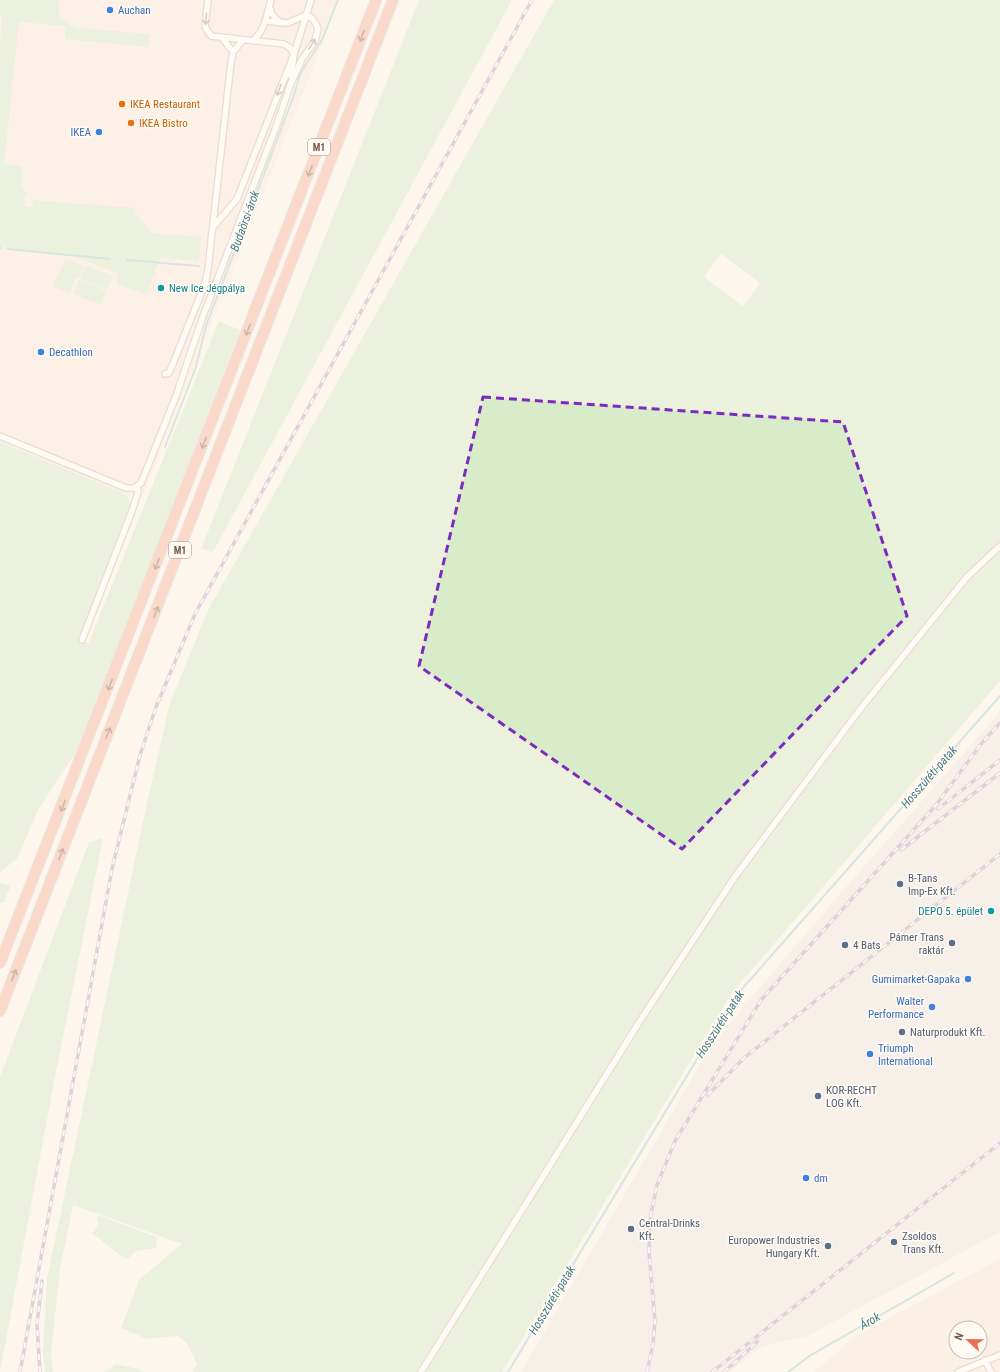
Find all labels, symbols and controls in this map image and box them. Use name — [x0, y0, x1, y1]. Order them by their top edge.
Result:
place label: Auchan — [118, 4, 151, 17]
marker: Auchan — [105, 5, 115, 15]
one-way arrow — [202, 12, 209, 25]
one-way arrow — [357, 30, 365, 42]
one-way arrow — [308, 39, 316, 50]
one-way arrow — [275, 84, 282, 97]
place label: IKEA Restaurant — [130, 98, 200, 111]
marker: IKEA Restaurant — [117, 99, 127, 109]
place label: IKEA Bistro — [139, 117, 188, 130]
marker: IKEA Bistro — [126, 118, 136, 128]
place label: IKEA — [70, 126, 92, 139]
marker: IKEA — [94, 127, 104, 137]
road number: M1 — [308, 139, 330, 155]
one-way arrow — [305, 164, 313, 176]
water label: Budaörsi-árok — [228, 188, 263, 253]
place label: New Ice Jégpálya — [169, 282, 245, 295]
marker: New Ice Jégpálya — [156, 283, 166, 293]
one-way arrow — [244, 323, 252, 335]
place label: Decathlon — [49, 346, 93, 359]
marker: Decathlon — [36, 347, 46, 357]
one-way arrow — [200, 436, 208, 448]
road number: M1 — [169, 542, 191, 558]
one-way arrow — [153, 557, 161, 569]
one-way arrow — [152, 606, 160, 618]
one-way arrow — [105, 678, 113, 690]
one-way arrow — [105, 727, 113, 739]
water label: Hosszúréti-patak — [898, 742, 960, 811]
one-way arrow — [58, 800, 66, 812]
one-way arrow — [58, 848, 66, 860]
place label: B-Tans Imp-Ex Kft. — [908, 872, 956, 898]
marker: B-Tans Imp-Ex Kft. — [895, 879, 905, 889]
place label: DEPO 5. épület — [918, 905, 983, 918]
marker: DEPO 5. épület — [986, 906, 996, 916]
place label: Pámer Trans raktár — [890, 931, 945, 957]
marker: Pámer Trans raktár — [947, 938, 957, 948]
place label: 4 Bats — [853, 939, 881, 952]
marker: 4 Bats — [840, 940, 850, 950]
one-way arrow — [11, 970, 18, 982]
place label: Gumimarket-Gapaka — [872, 973, 960, 986]
marker: Gumimarket-Gapaka — [963, 974, 973, 984]
water label: Hosszúréti-patak — [693, 987, 747, 1060]
place label: Walter Performance — [868, 995, 925, 1021]
marker: Walter Performance — [927, 1002, 937, 1012]
place label: Naturprodukt Kft. — [910, 1026, 985, 1039]
marker: Naturprodukt Kft. — [897, 1027, 907, 1037]
place label: Triumph International — [878, 1042, 933, 1068]
marker: Triumph International — [865, 1049, 875, 1059]
place label: KOR-RECHT LOG Kft. — [826, 1084, 877, 1110]
marker: KOR-RECHT LOG Kft. — [813, 1091, 823, 1101]
place label: dm — [814, 1172, 828, 1185]
marker: dm — [801, 1173, 811, 1183]
place label: Central-Drinks Kft. — [639, 1217, 700, 1243]
marker: Central-Drinks Kft. — [626, 1224, 636, 1234]
place label: Zsoldos Trans Kft. — [902, 1230, 944, 1256]
place label: Europower Industries Hungary Kft. — [728, 1234, 820, 1260]
marker: Zsoldos Trans Kft. — [889, 1237, 899, 1247]
marker: Europower Industries Hungary Kft. — [823, 1241, 833, 1251]
water label: Hosszúréti-patak — [526, 1262, 578, 1337]
water label: Árok — [856, 1308, 883, 1333]
north arrow — [948, 1320, 988, 1360]
text: N — [952, 1331, 967, 1342]

